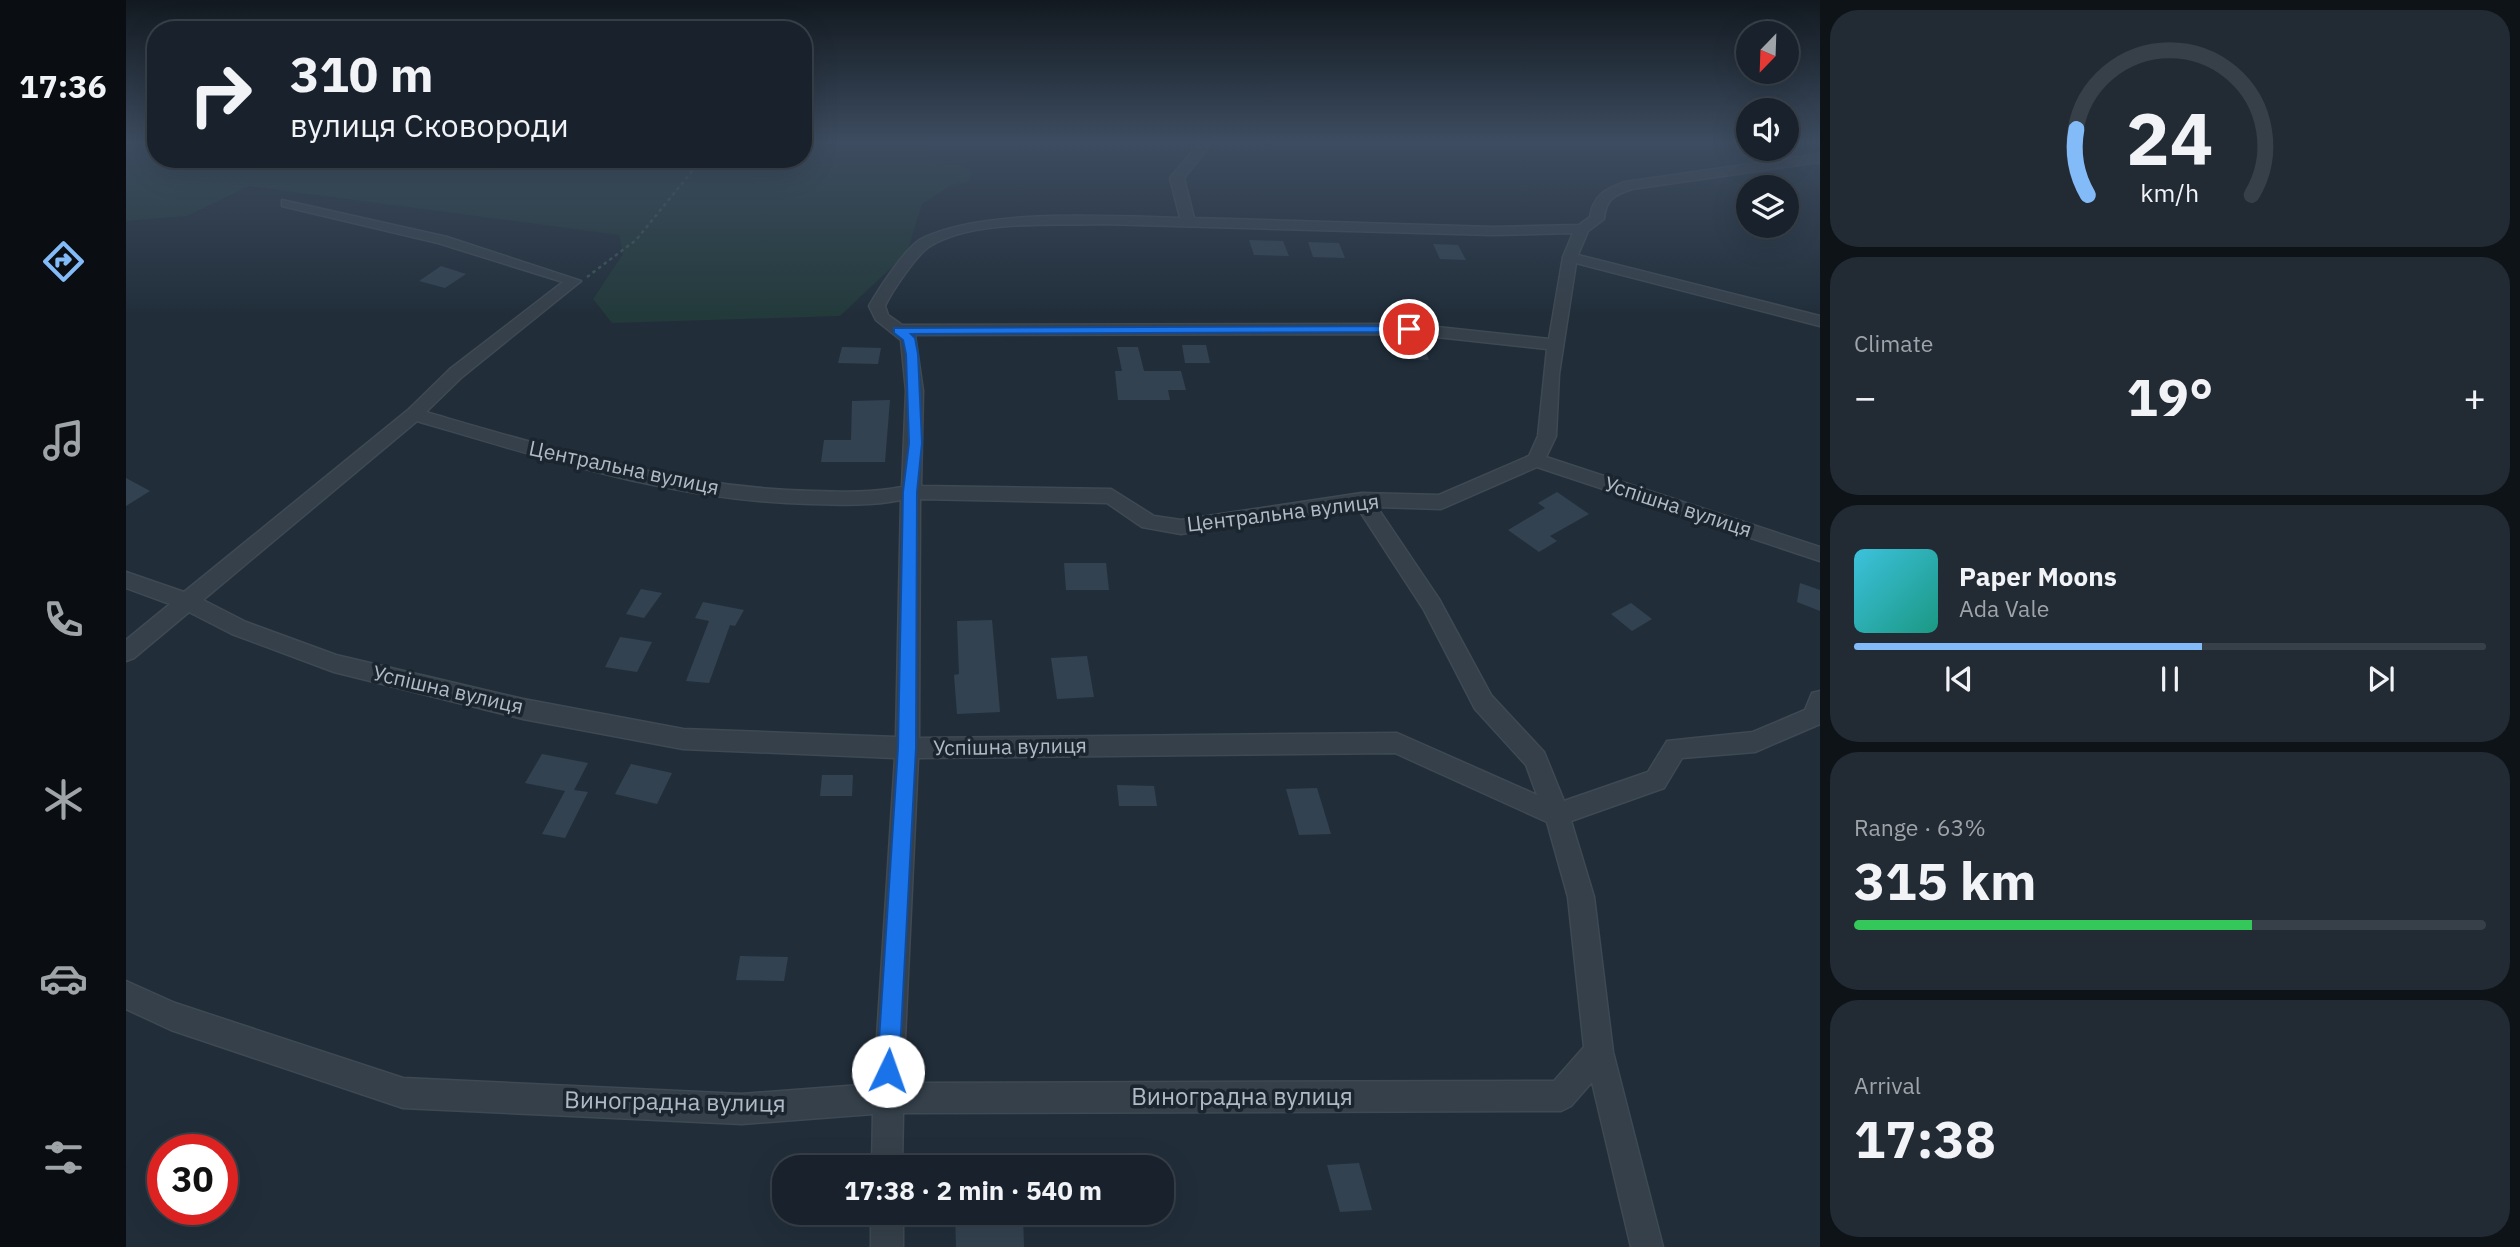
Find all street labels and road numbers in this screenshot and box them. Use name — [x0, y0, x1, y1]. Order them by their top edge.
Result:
street label: Центральна вулиця — [527, 433, 722, 501]
street label: Успішна вулиця — [1601, 469, 1756, 543]
street label: Центральна вулиця — [1185, 486, 1381, 538]
street label: Успішна вулиця — [370, 658, 526, 720]
street label: Успішна вулиця — [933, 731, 1087, 761]
street label: Виноградна вулиця — [1131, 1080, 1353, 1112]
street label: Виноградна вулиця — [564, 1083, 786, 1119]

